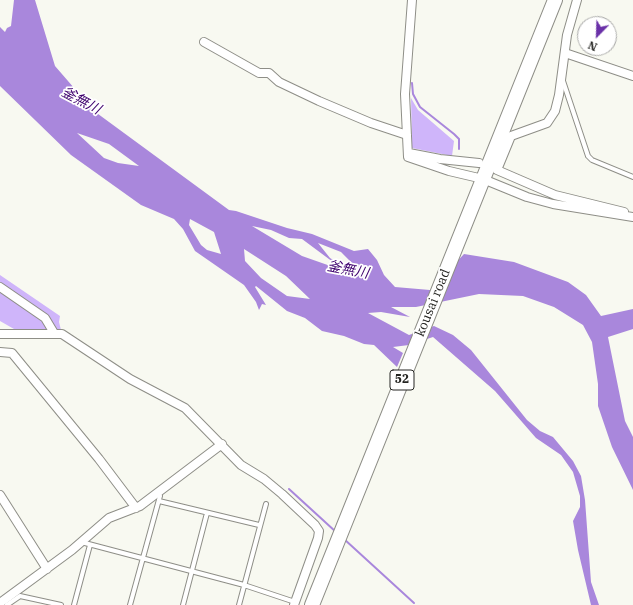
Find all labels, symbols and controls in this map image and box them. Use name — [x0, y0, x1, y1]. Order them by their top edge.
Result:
north arrow — [577, 16, 617, 56]
text: N — [586, 38, 599, 54]
water label: 釜無川 — [59, 84, 103, 118]
water label: 釜無川 — [326, 258, 370, 282]
street label: kousai road — [412, 267, 454, 339]
road number: 52 — [390, 370, 414, 390]

